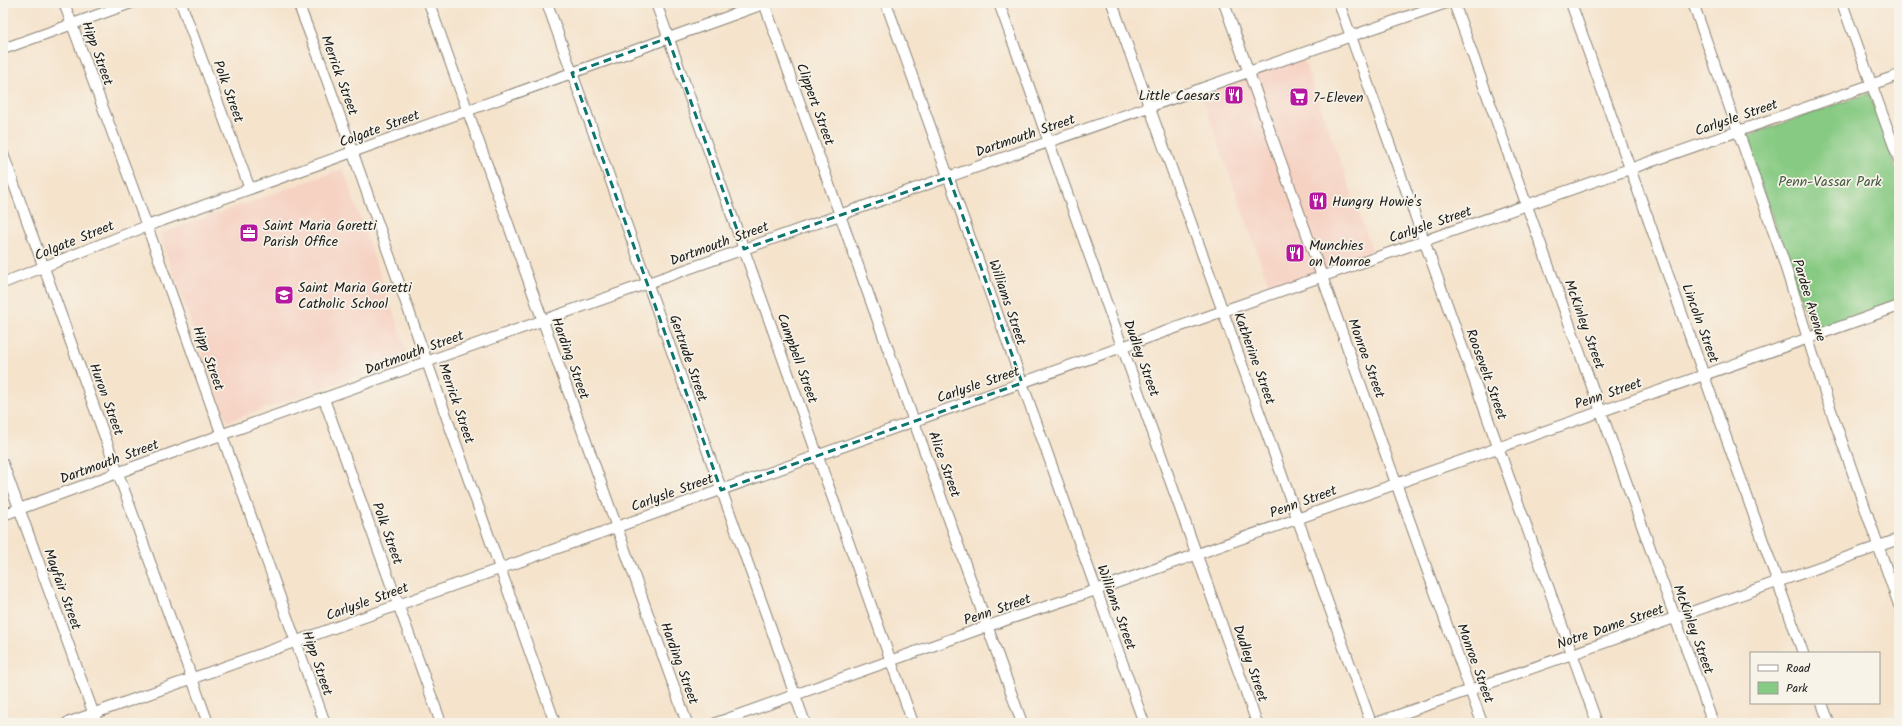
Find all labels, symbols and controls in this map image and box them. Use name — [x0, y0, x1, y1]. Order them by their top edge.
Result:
street label: Hipp Street — [75, 18, 119, 89]
street label: Merrick Street — [314, 32, 364, 119]
street label: Polk Street — [207, 57, 250, 126]
street label: Clippert Street — [790, 60, 840, 149]
restaurant icon: Little Caesars — [1223, 84, 1245, 106]
place label: Little Caesars — [1138, 85, 1220, 107]
supermarket icon: 7-Eleven — [1288, 86, 1310, 108]
place label: 7-Eleven — [1313, 87, 1363, 109]
street label: Carlysle Street — [1692, 93, 1781, 142]
street label: Colgate Street — [336, 104, 423, 154]
street label: Dartmouth Street — [973, 108, 1079, 163]
park label: Penn-Vassar Park — [1778, 171, 1882, 193]
restaurant icon: Hungry Howie's — [1307, 190, 1329, 212]
place label: Hungry Howie's — [1332, 191, 1422, 213]
street label: Carlysle Street — [1386, 200, 1475, 249]
street label: Colgate Street — [31, 215, 118, 267]
place label: Saint Maria Goretti Parish Office — [263, 215, 377, 253]
street label: Dartmouth Street — [667, 216, 772, 272]
office icon: Saint Maria Goretti Parish Office — [238, 222, 260, 244]
place label: Munchies on Monroe — [1309, 235, 1371, 273]
restaurant icon: Munchies on Monroe — [1284, 242, 1306, 264]
street label: Pardee Avenue — [1786, 256, 1832, 345]
street label: Williams Street — [982, 257, 1032, 349]
place label: Saint Maria Goretti Catholic School — [298, 277, 412, 315]
street label: McKinley Street — [1558, 277, 1611, 373]
street label: Lincoln Street — [1676, 281, 1725, 367]
school or university icon: Saint Maria Goretti Catholic School — [273, 284, 295, 306]
street label: Katherine Street — [1227, 309, 1281, 408]
street label: Campbell Street — [771, 310, 824, 407]
street label: Gertrude Street — [663, 312, 713, 405]
street label: Harding Street — [545, 314, 595, 403]
street label: Monroe Street — [1341, 315, 1391, 402]
street label: Dudley Street — [1117, 317, 1165, 400]
street label: Hipp Street — [186, 323, 230, 394]
street label: Dartmouth Street — [362, 325, 467, 381]
street label: Roosevelt Street — [1459, 326, 1513, 423]
street label: Huron Street — [83, 360, 130, 439]
street label: Merrick Street — [432, 360, 480, 447]
street label: Carlysle Street — [934, 360, 1023, 409]
street label: Penn Street — [1572, 372, 1646, 416]
street label: Alice Street — [922, 428, 966, 501]
street label: Dartmouth Street — [57, 434, 162, 490]
street label: Carlysle Street — [628, 468, 717, 518]
street label: Penn Street — [1267, 479, 1341, 524]
street label: Polk Street — [366, 499, 409, 568]
street label: Mayfair Street — [37, 546, 87, 634]
street label: Williams Street — [1090, 562, 1142, 654]
street label: Carlysle Street — [323, 577, 412, 627]
street label: McKinley Street — [1667, 582, 1720, 678]
street label: Penn Street — [961, 588, 1035, 632]
street label: Notre Dame Street — [1554, 598, 1667, 656]
street label: Harding Street — [654, 619, 704, 708]
street label: Monroe Street — [1450, 620, 1500, 707]
street label: Dudley Street — [1227, 622, 1274, 705]
street label: Hipp Street — [296, 628, 339, 699]
legend — [1750, 652, 1880, 704]
text: Road — [1786, 659, 1811, 678]
text: Park — [1786, 679, 1808, 698]

